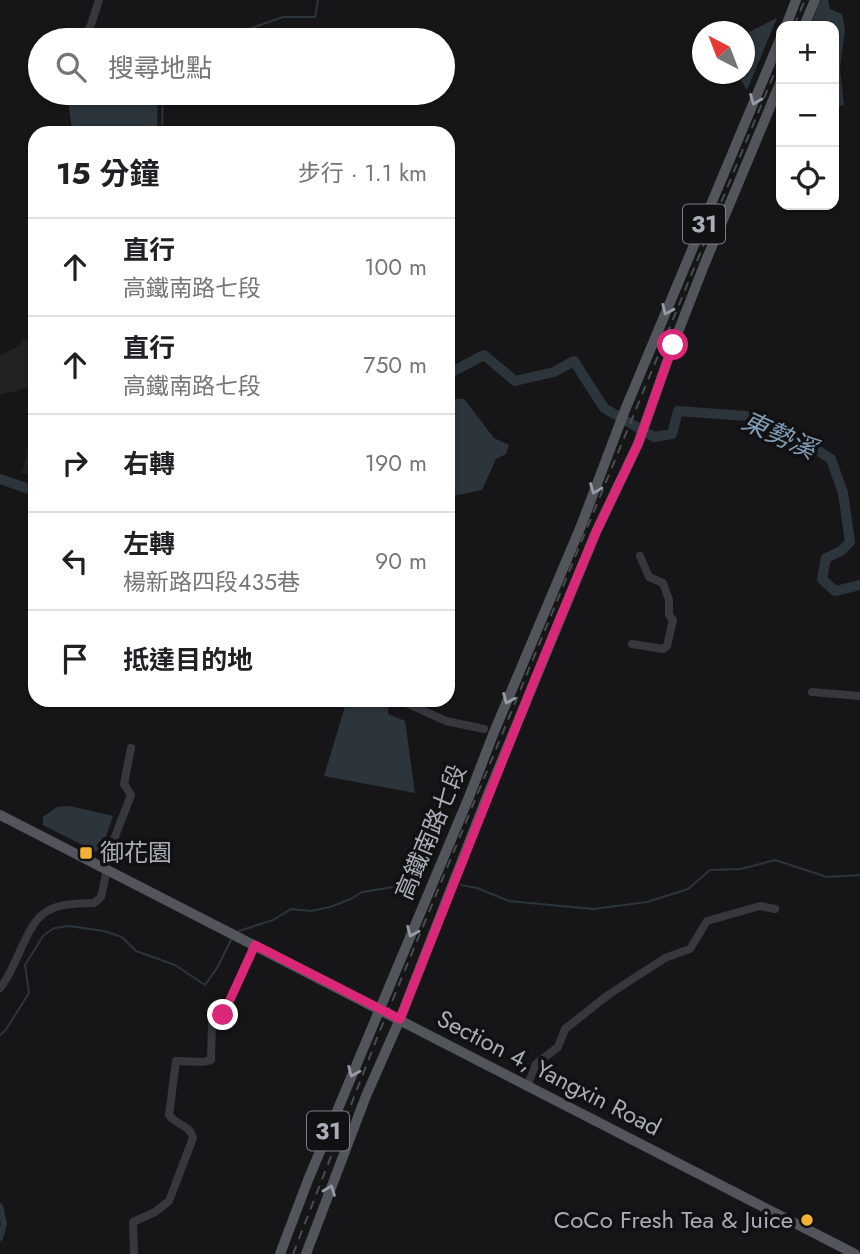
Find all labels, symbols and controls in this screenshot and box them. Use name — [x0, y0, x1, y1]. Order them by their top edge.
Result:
north arrow — [692, 21, 755, 84]
map controls — [776, 21, 839, 210]
button: + — [776, 21, 839, 84]
search box — [28, 28, 455, 105]
icon: search — [52, 48, 90, 86]
text: 搜尋地點 — [108, 49, 212, 87]
button: − — [776, 84, 839, 147]
one-way arrow — [750, 93, 764, 105]
button: locate — [776, 147, 839, 210]
text: 15 分鐘 — [56, 152, 160, 195]
text: 步行 · 1.1 km — [298, 156, 427, 190]
road number: 31 — [683, 204, 725, 244]
text: 直行 — [123, 231, 175, 269]
icon: ahead — [56, 248, 94, 286]
text: 100 m — [364, 250, 427, 284]
text: 高鐵南路七段 — [123, 271, 261, 305]
one-way arrow — [661, 302, 675, 315]
text: 直行 — [123, 329, 175, 367]
route start — [657, 329, 688, 360]
icon: ahead — [56, 346, 94, 384]
text: 750 m — [363, 348, 427, 382]
text: 高鐵南路七段 — [123, 369, 261, 403]
water label: 東勢溪 — [736, 402, 826, 470]
icon: right — [56, 444, 94, 482]
text: 右轉 — [123, 445, 175, 483]
text: 190 m — [365, 446, 427, 480]
one-way arrow — [589, 483, 603, 495]
text: 左轉 — [123, 525, 175, 563]
icon: left — [56, 542, 94, 580]
text: 90 m — [375, 544, 427, 578]
text: 楊新路四段435巷 — [123, 565, 300, 599]
icon: arrive — [56, 640, 94, 678]
text: 抵達目的地 — [123, 641, 253, 679]
one-way arrow — [502, 693, 516, 705]
street label: 高鐵南路七段 — [386, 759, 475, 905]
place label: 御花園 — [100, 835, 172, 870]
marker: 御花園 — [78, 845, 94, 861]
one-way arrow — [406, 925, 420, 938]
route end — [207, 999, 238, 1030]
street label: Section 4, Yangxin Road — [431, 1001, 667, 1144]
one-way arrow — [347, 1065, 361, 1078]
road number: 31 — [307, 1112, 349, 1150]
one-way arrow — [321, 1185, 335, 1197]
place label: CoCo Fresh Tea & Juice — [554, 1202, 793, 1237]
marker: CoCo Fresh Tea & Juice — [799, 1212, 815, 1228]

